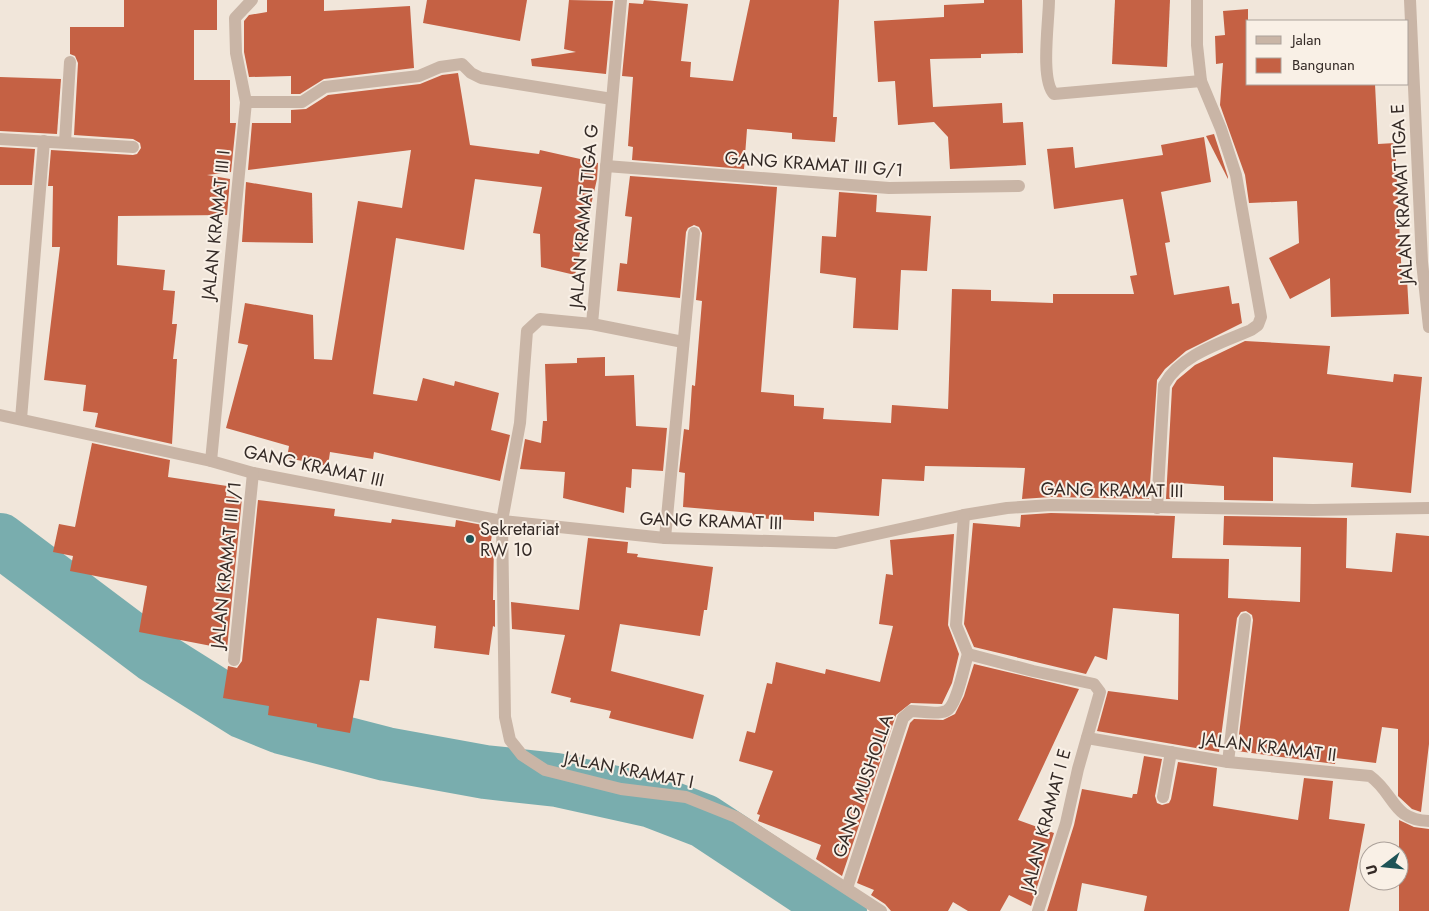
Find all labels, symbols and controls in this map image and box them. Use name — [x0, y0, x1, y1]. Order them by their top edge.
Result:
legend — [1246, 20, 1409, 85]
text: Jalan — [1290, 29, 1321, 51]
text: Bangunan — [1292, 54, 1355, 76]
street label: JALAN KRAMAT TIGA E — [1384, 103, 1420, 287]
street label: JALAN KRAMAT TIGA G — [563, 123, 605, 311]
street label: GANG KRAMAT III G/1 — [724, 145, 904, 183]
street label: JALAN KRAMAT III I — [195, 149, 237, 303]
street label: GANG KRAMAT III — [241, 438, 387, 494]
street label: GANG KRAMAT III — [1040, 476, 1184, 504]
street label: JALAN KRAMAT III I/1 — [204, 480, 248, 652]
street label: GANG KRAMAT III — [639, 506, 783, 536]
place label: Sekretariat RW 10 — [480, 516, 560, 563]
marker: Sekretariat RW 10 — [464, 533, 476, 545]
street label: GANG MUSHOLLA — [826, 711, 900, 861]
street label: JALAN KRAMAT II — [1198, 726, 1338, 768]
street label: JALAN KRAMAT I — [560, 744, 696, 795]
street label: JALAN KRAMAT I E — [1014, 746, 1078, 896]
north arrow — [1359, 841, 1409, 891]
text: U — [1361, 862, 1382, 877]

